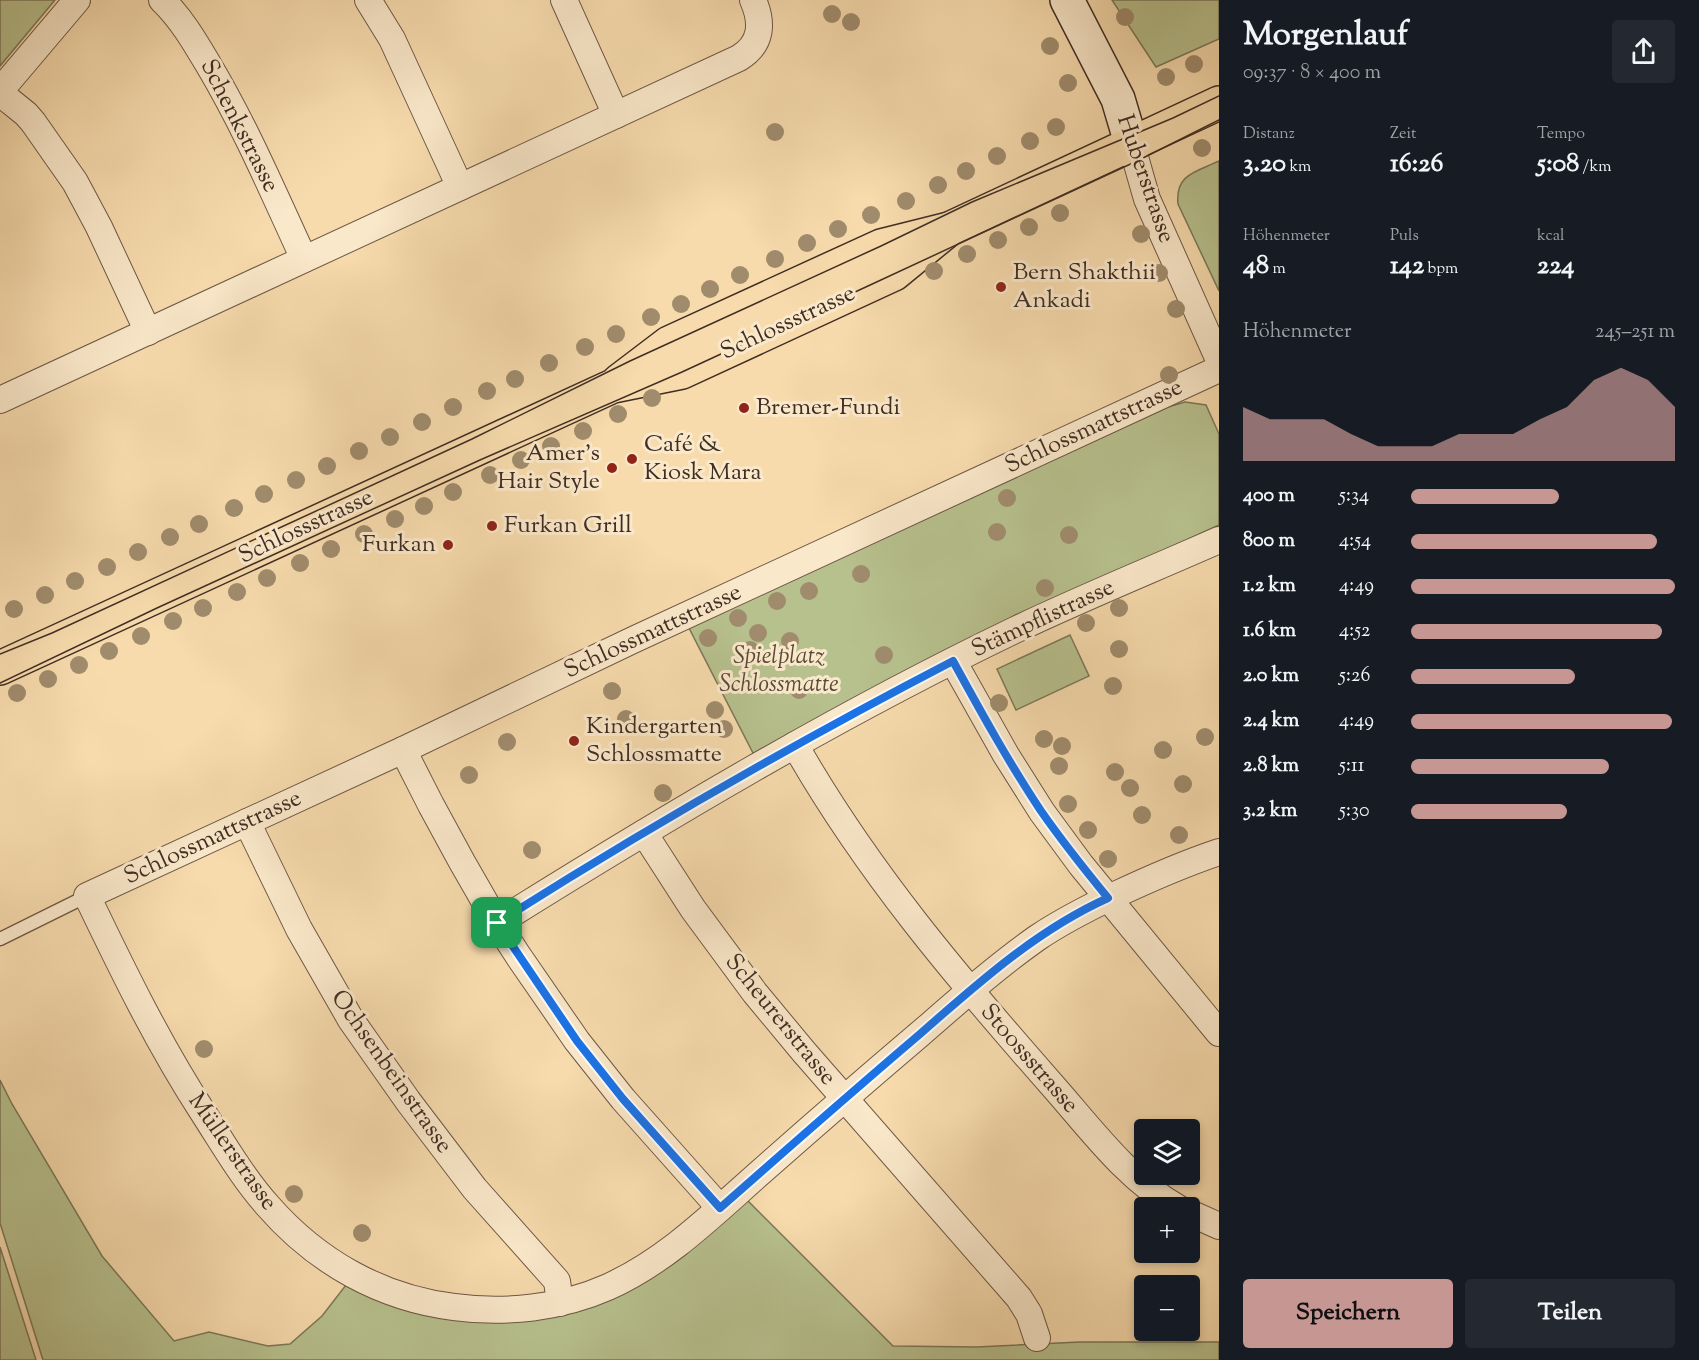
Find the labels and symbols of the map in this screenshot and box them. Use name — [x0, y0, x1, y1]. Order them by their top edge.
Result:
street label: Schenkstrasse — [191, 54, 287, 198]
street label: Huberstrasse — [1107, 110, 1183, 248]
place label: Bern Shakthii Ankadi — [1013, 256, 1156, 318]
street label: Schlossstrasse — [715, 277, 861, 369]
marker: Bern Shakthii Ankadi — [994, 280, 1008, 294]
street label: Schlossmattstrasse — [1000, 371, 1188, 483]
place label: Bremer-Fundi — [756, 391, 901, 425]
marker: Bremer-Fundi — [737, 401, 751, 415]
place label: Café & Kiosk Mara — [644, 428, 762, 490]
place label: Amer's Hair Style — [497, 437, 600, 499]
marker: Café & Kiosk Mara — [625, 452, 639, 466]
marker: Amer's Hair Style — [605, 461, 619, 475]
street label: Schlossstrasse — [233, 481, 379, 573]
place label: Furkan Grill — [504, 509, 632, 543]
marker: Furkan Grill — [485, 519, 499, 533]
place label: Furkan — [362, 528, 436, 562]
marker: Furkan — [441, 538, 455, 552]
street label: Stämpflistrasse — [966, 571, 1120, 667]
street label: Schlossmattstrasse — [559, 576, 747, 688]
park label: Spielplatz Schlossmatte — [719, 640, 839, 702]
place label: Kindergarten Schlossmatte — [586, 710, 723, 772]
marker: Kindergarten Schlossmatte — [567, 734, 581, 748]
street label: Schlossmattstrasse — [119, 782, 307, 894]
pin — [471, 897, 522, 948]
street label: Scheurerstrasse — [716, 947, 844, 1093]
street label: Ochsenbeinstrasse — [322, 983, 460, 1161]
street label: Stoossstrasse — [972, 997, 1086, 1121]
street label: Müllerstrasse — [179, 1086, 285, 1218]

